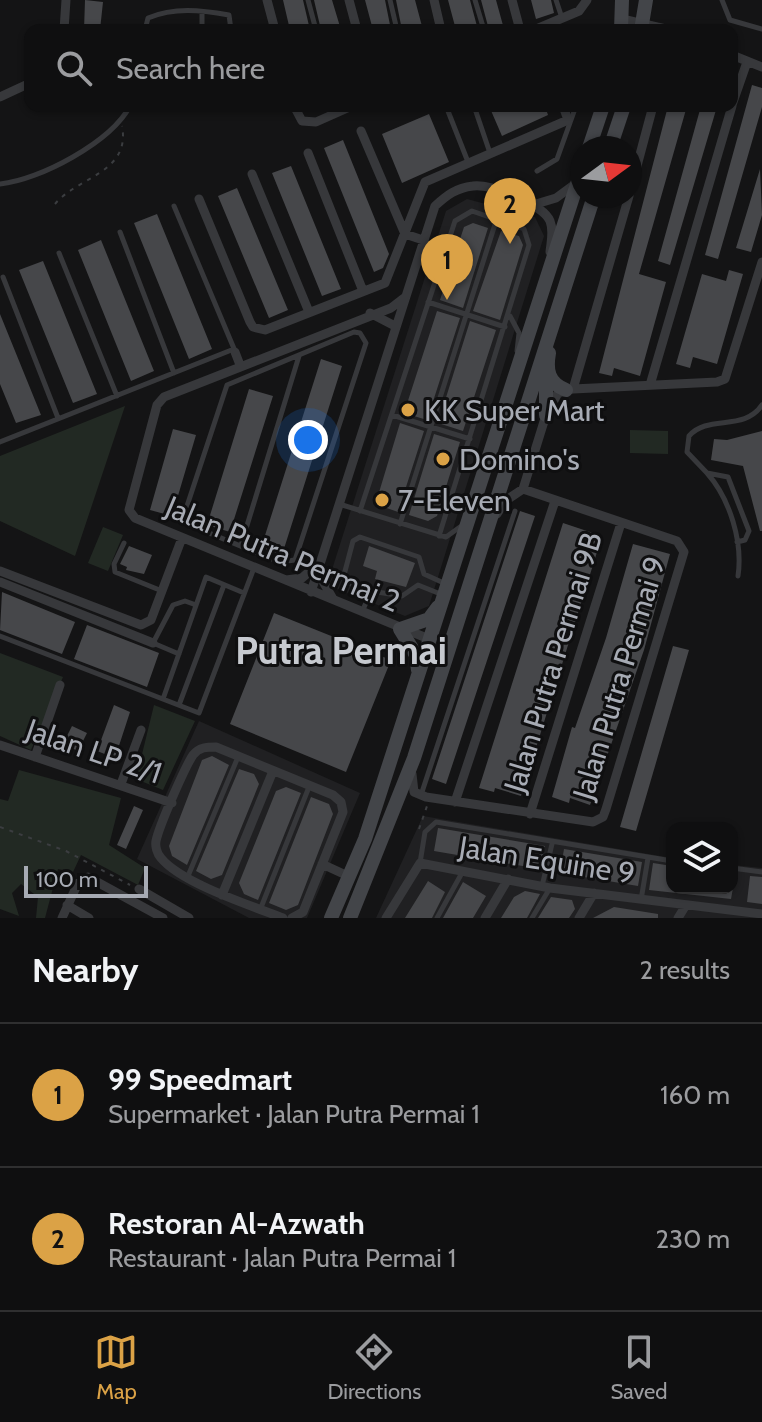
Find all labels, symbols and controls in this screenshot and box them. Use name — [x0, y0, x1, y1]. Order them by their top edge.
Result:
search box — [24, 24, 738, 112]
icon: search — [52, 46, 96, 90]
text: Search here — [116, 50, 265, 87]
north arrow — [570, 136, 642, 208]
pin: 2 — [484, 178, 536, 244]
pin: 1 — [421, 234, 473, 300]
place label: KK Super Mart — [424, 392, 604, 429]
marker: KK Super Mart — [399, 401, 417, 419]
your location — [288, 420, 328, 460]
place label: Domino's — [459, 441, 580, 478]
marker: Domino's — [434, 450, 452, 468]
place label: 7-Eleven — [398, 482, 511, 519]
street label: Jalan Putra Permai 2 — [159, 488, 406, 620]
marker: 7-Eleven — [373, 491, 391, 509]
street label: Jalan Putra Permai 9B — [495, 527, 610, 798]
street label: Jalan Putra Permai 9 — [564, 552, 674, 805]
district label: Putra Permai — [235, 627, 447, 674]
street label: Jalan LP 2/1 — [20, 710, 167, 791]
map controls — [666, 822, 738, 894]
button: layers — [666, 822, 738, 894]
street label: Jalan Equine 9 — [455, 828, 638, 892]
scale bar — [24, 862, 148, 898]
text: 100 m — [36, 866, 98, 893]
text: Nearby — [32, 949, 139, 991]
text: 2 results — [639, 954, 730, 986]
text: 99 Speedmart — [108, 1061, 292, 1098]
text: 1 — [53, 1079, 63, 1111]
text: 160 m — [660, 1079, 730, 1111]
text: Supermarket · Jalan Putra Permai 1 — [108, 1098, 480, 1130]
text: Restoran Al-Azwath — [108, 1205, 365, 1242]
text: 2 — [51, 1223, 65, 1255]
text: 230 m — [656, 1223, 730, 1255]
text: Restaurant · Jalan Putra Permai 1 — [108, 1242, 456, 1274]
tab: Map — [94, 1330, 138, 1405]
tab: Directions — [327, 1330, 421, 1405]
tab: Saved — [610, 1330, 668, 1405]

